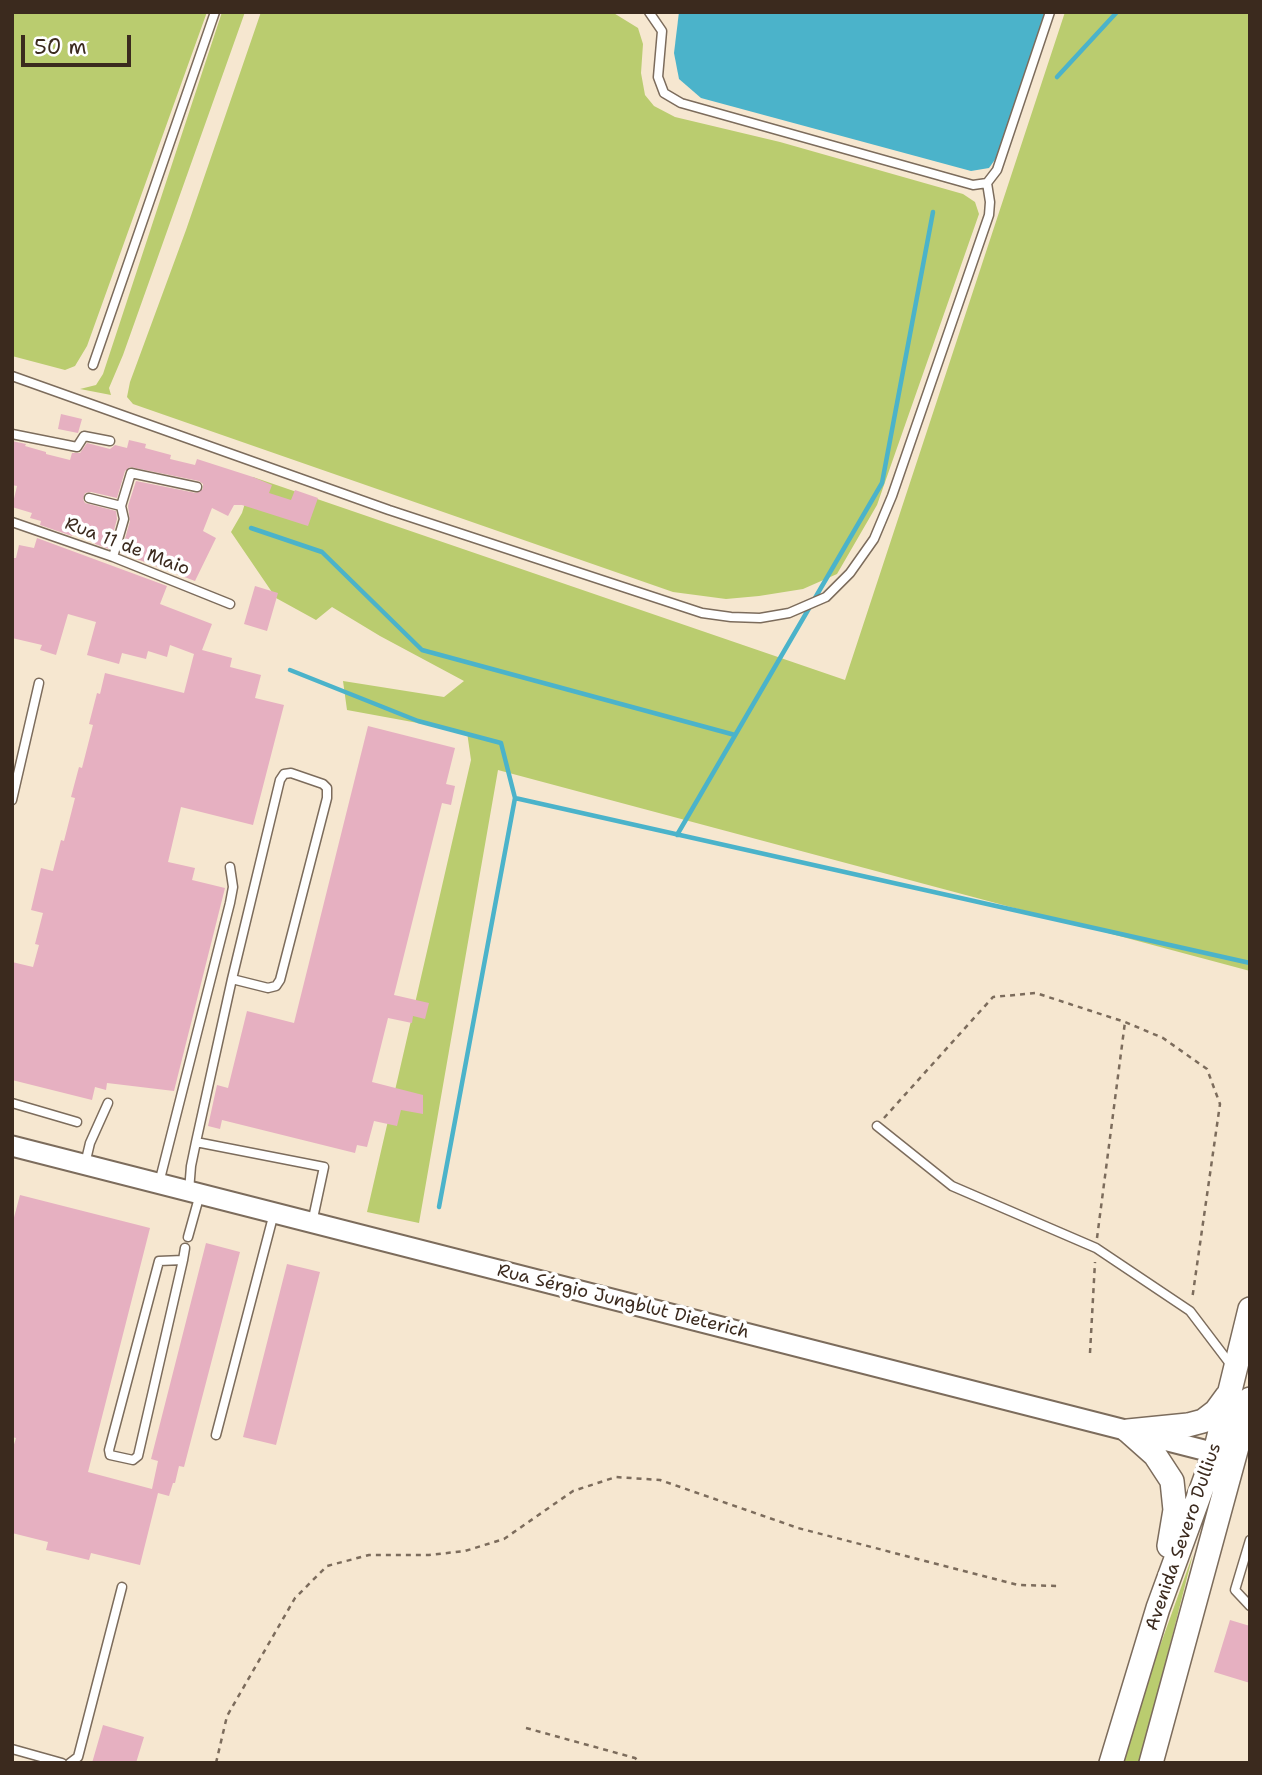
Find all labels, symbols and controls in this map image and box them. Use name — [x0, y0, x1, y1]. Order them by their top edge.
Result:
scale bar — [24, 21, 135, 65]
text: 50 m — [34, 33, 87, 61]
street label: Rua 11 de Maio — [62, 513, 192, 581]
street label: Rua Sérgio Jungblut Dieterich — [495, 1260, 751, 1344]
street label: Avenida Severo Dullius — [1142, 1440, 1226, 1634]

